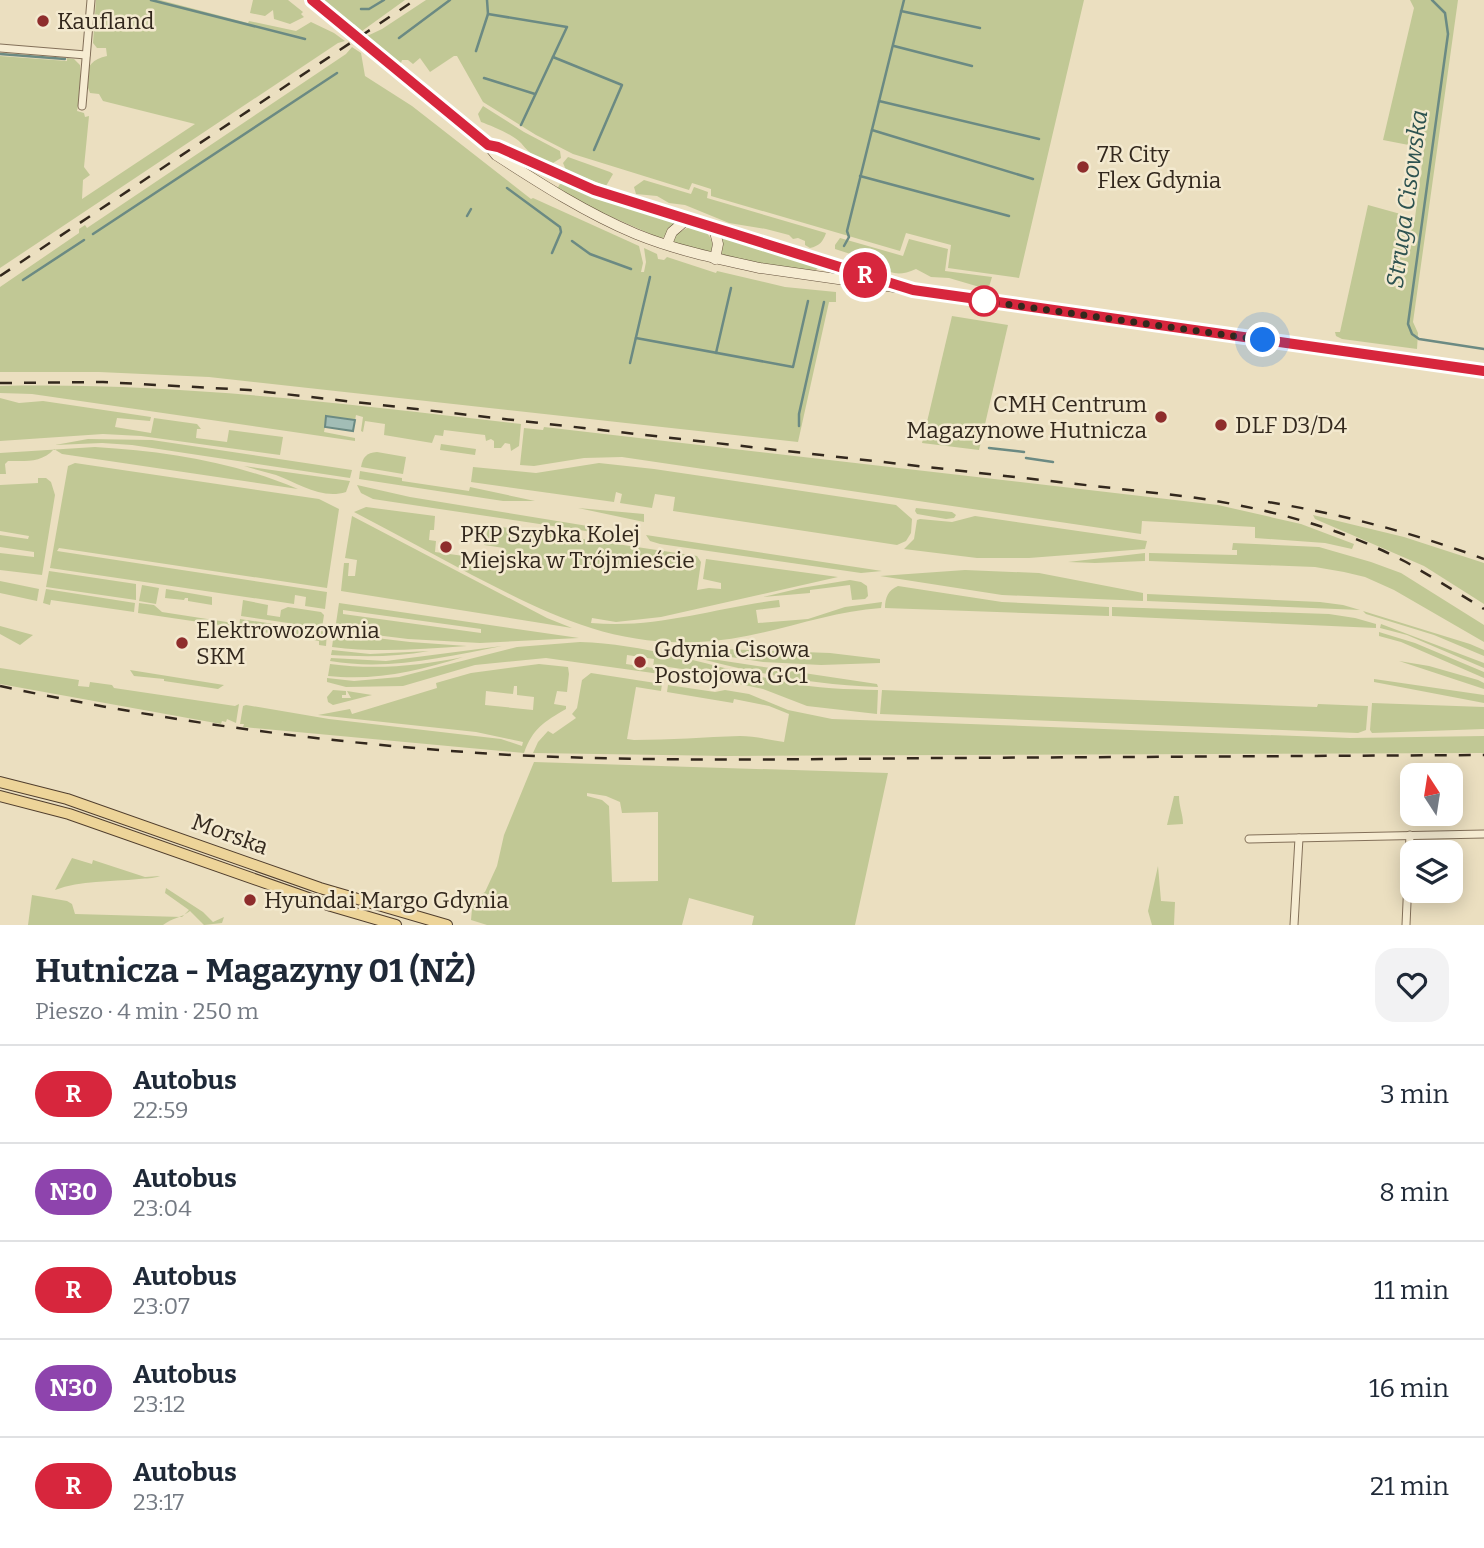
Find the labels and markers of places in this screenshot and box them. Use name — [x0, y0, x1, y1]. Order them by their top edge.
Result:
place label: Kaufland — [57, 7, 155, 35]
marker: Kaufland — [35, 13, 51, 29]
place label: 7R City Flex Gdynia — [1097, 140, 1222, 194]
marker: 7R City Flex Gdynia — [1075, 159, 1091, 175]
unlabelled marker — [969, 286, 999, 316]
place label: CMH Centrum Magazynowe Hutnicza — [906, 390, 1147, 444]
marker: CMH Centrum Magazynowe Hutnicza — [1153, 409, 1169, 425]
place label: DLF D3/D4 — [1235, 411, 1348, 439]
marker: DLF D3/D4 — [1213, 417, 1229, 433]
place label: PKP Szybka Kolej Miejska w Trójmieście — [460, 520, 695, 574]
marker: PKP Szybka Kolej Miejska w Trójmieście — [438, 539, 454, 555]
place label: Elektrowozownia SKM — [196, 616, 380, 670]
marker: Elektrowozownia SKM — [174, 635, 190, 651]
place label: Gdynia Cisowa Postojowa GC1 — [654, 635, 810, 689]
marker: Gdynia Cisowa Postojowa GC1 — [632, 654, 648, 670]
place label: Hyundai Margo Gdynia — [264, 886, 509, 914]
marker: Hyundai Margo Gdynia — [242, 892, 258, 908]

